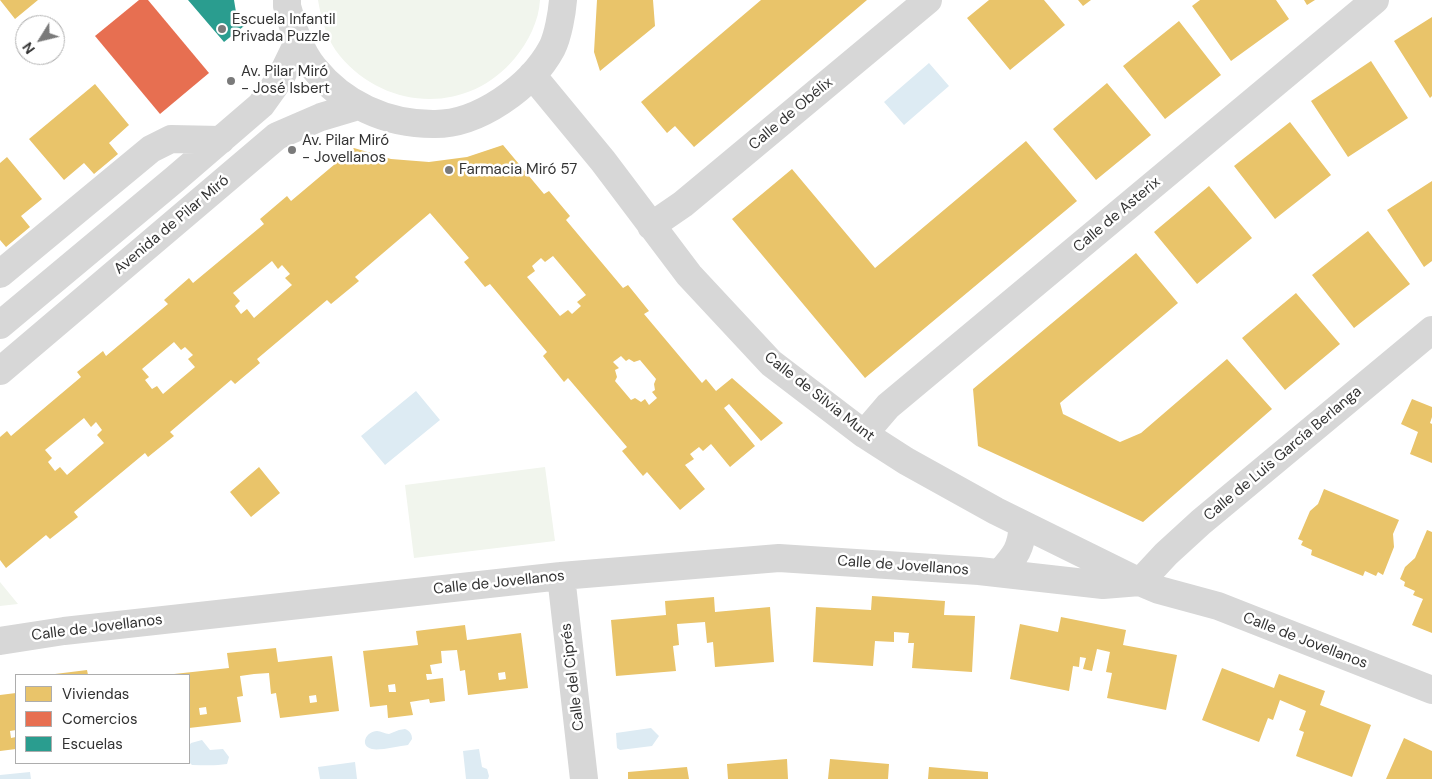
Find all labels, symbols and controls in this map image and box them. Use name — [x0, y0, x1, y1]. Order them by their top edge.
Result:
place label: Escuela Infantil Privada Puzzle — [232, 11, 336, 46]
north arrow — [15, 15, 65, 65]
marker: Escuela Infantil Privada Puzzle — [216, 23, 228, 35]
text: N — [18, 39, 39, 58]
place label: Av. Pilar Miró - José Isbert — [241, 63, 330, 98]
street label: Calle de Obélix — [745, 74, 837, 154]
marker: Av. Pilar Miró - José Isbert — [225, 75, 237, 87]
place label: Av. Pilar Miró - Jovellanos — [302, 132, 389, 167]
marker: Av. Pilar Miró - Jovellanos — [286, 144, 298, 156]
place label: Farmacia Miró 57 — [459, 161, 577, 179]
marker: Farmacia Miró 57 — [443, 164, 455, 176]
street label: Avenida de Pilar Miró — [111, 172, 233, 278]
street label: Calle de Asterix — [1070, 173, 1164, 257]
street label: Calle de Silvia Munt — [760, 348, 878, 446]
street label: Calle de Luis García Berlanga — [1201, 383, 1365, 525]
street label: Calle de Jovellanos — [837, 552, 969, 580]
street label: Calle de Jovellanos — [432, 567, 566, 599]
street label: Calle de Jovellanos — [1240, 609, 1370, 673]
street label: Calle de Jovellanos — [30, 611, 164, 645]
street label: Calle del Ciprés — [557, 622, 589, 732]
legend — [15, 674, 190, 764]
text: Viviendas — [62, 684, 129, 704]
text: Comercios — [62, 709, 137, 729]
text: Escuelas — [62, 734, 123, 754]

